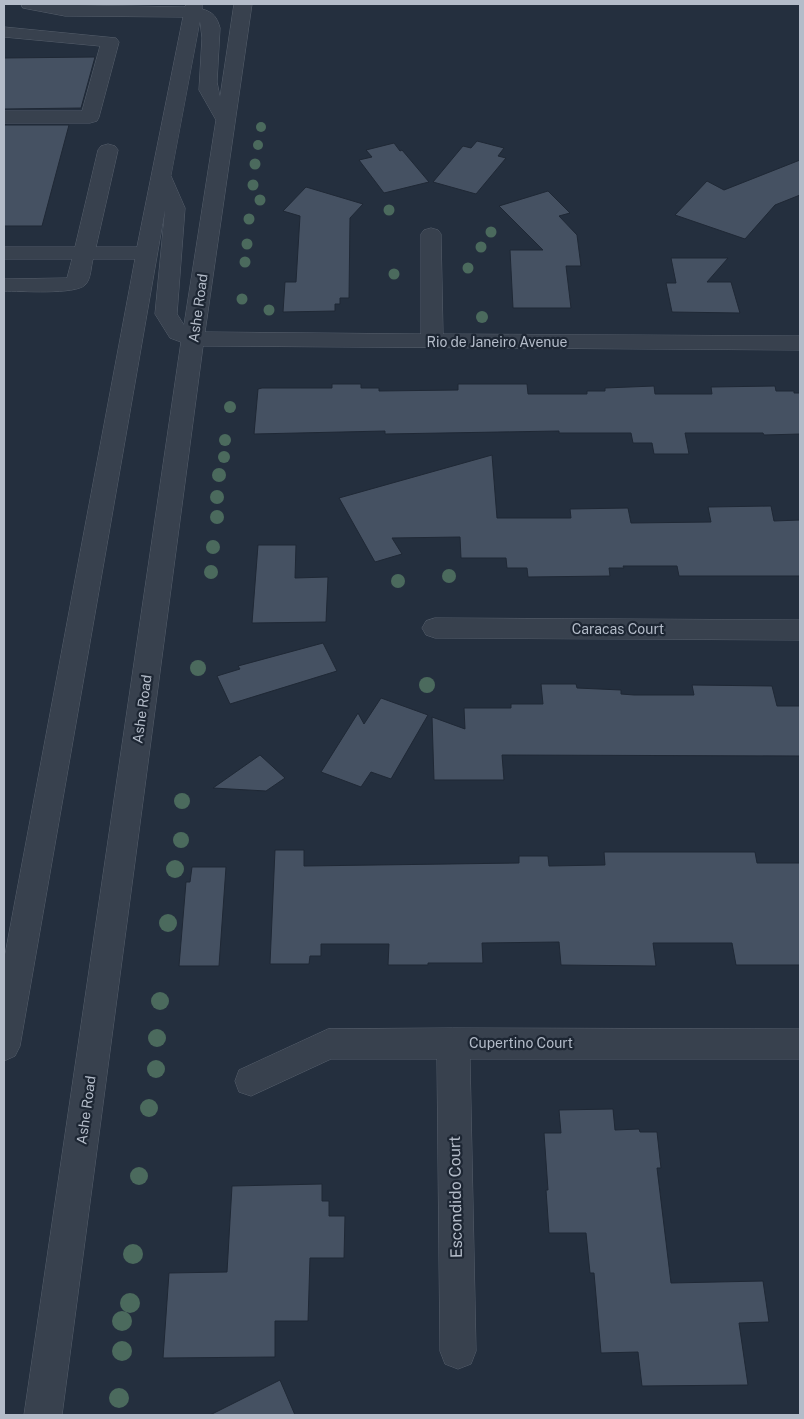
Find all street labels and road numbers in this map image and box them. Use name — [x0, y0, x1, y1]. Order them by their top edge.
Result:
street label: Ashe Road — [185, 273, 211, 343]
street label: Rio de Janeiro Avenue — [427, 334, 568, 350]
street label: Caracas Court — [572, 621, 664, 637]
street label: Ashe Road — [129, 674, 155, 744]
street label: Cupertino Court — [469, 1035, 573, 1051]
street label: Ashe Road — [73, 1075, 99, 1145]
street label: Escondido Court — [445, 1136, 466, 1258]

